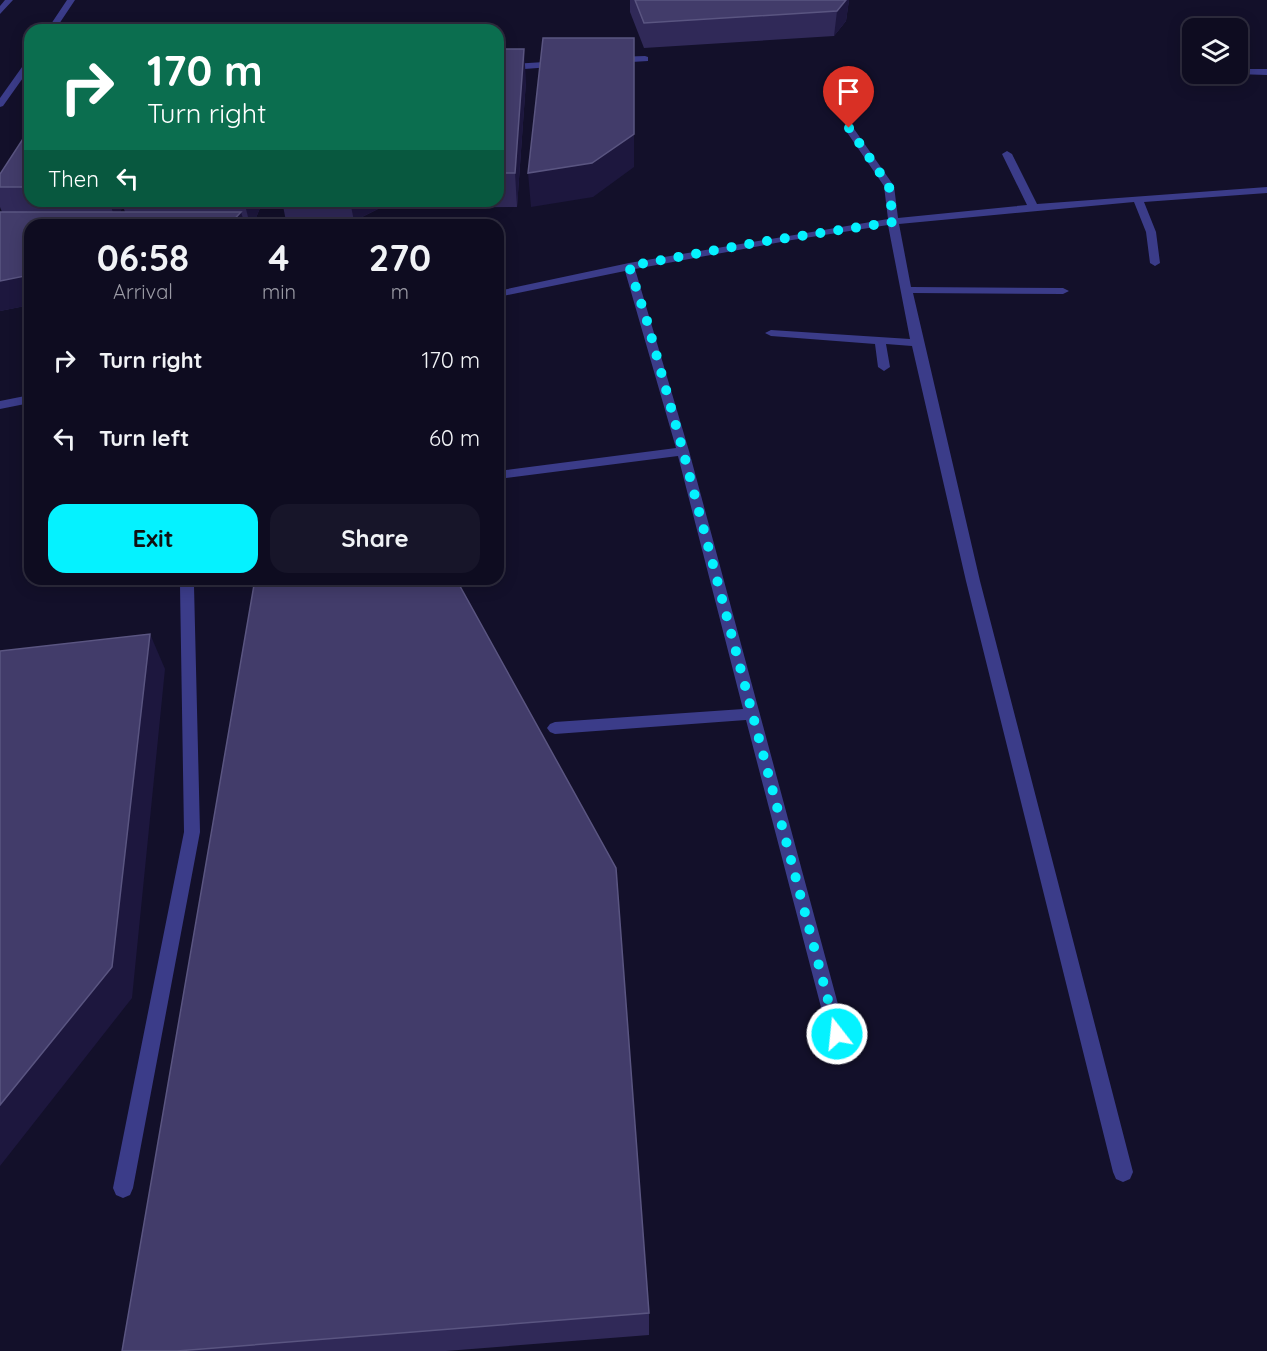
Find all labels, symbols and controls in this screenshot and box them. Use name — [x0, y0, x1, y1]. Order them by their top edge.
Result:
map controls — [1182, 18, 1248, 84]
button: layers — [1182, 18, 1248, 84]
text: 170 m — [147, 44, 263, 97]
icon: right — [48, 48, 126, 126]
pin — [823, 66, 874, 128]
icon: arrive — [832, 75, 865, 108]
text: Turn right — [147, 96, 266, 130]
icon: left — [111, 162, 144, 195]
text: Then — [48, 165, 99, 193]
text: 06:58 — [97, 235, 189, 280]
text: 4 — [268, 235, 290, 280]
text: 270 — [369, 235, 431, 280]
text: Arrival — [113, 279, 173, 304]
text: min — [262, 279, 296, 304]
text: m — [391, 279, 409, 304]
icon: right — [48, 344, 81, 377]
text: Turn right — [99, 346, 203, 374]
text: 170 m — [421, 346, 480, 374]
icon: left — [48, 422, 81, 455]
text: Turn left — [99, 424, 189, 452]
text: 60 m — [429, 424, 480, 452]
button: Exit — [48, 504, 258, 573]
button: Share — [270, 504, 480, 573]
position arrow — [805, 1002, 869, 1066]

